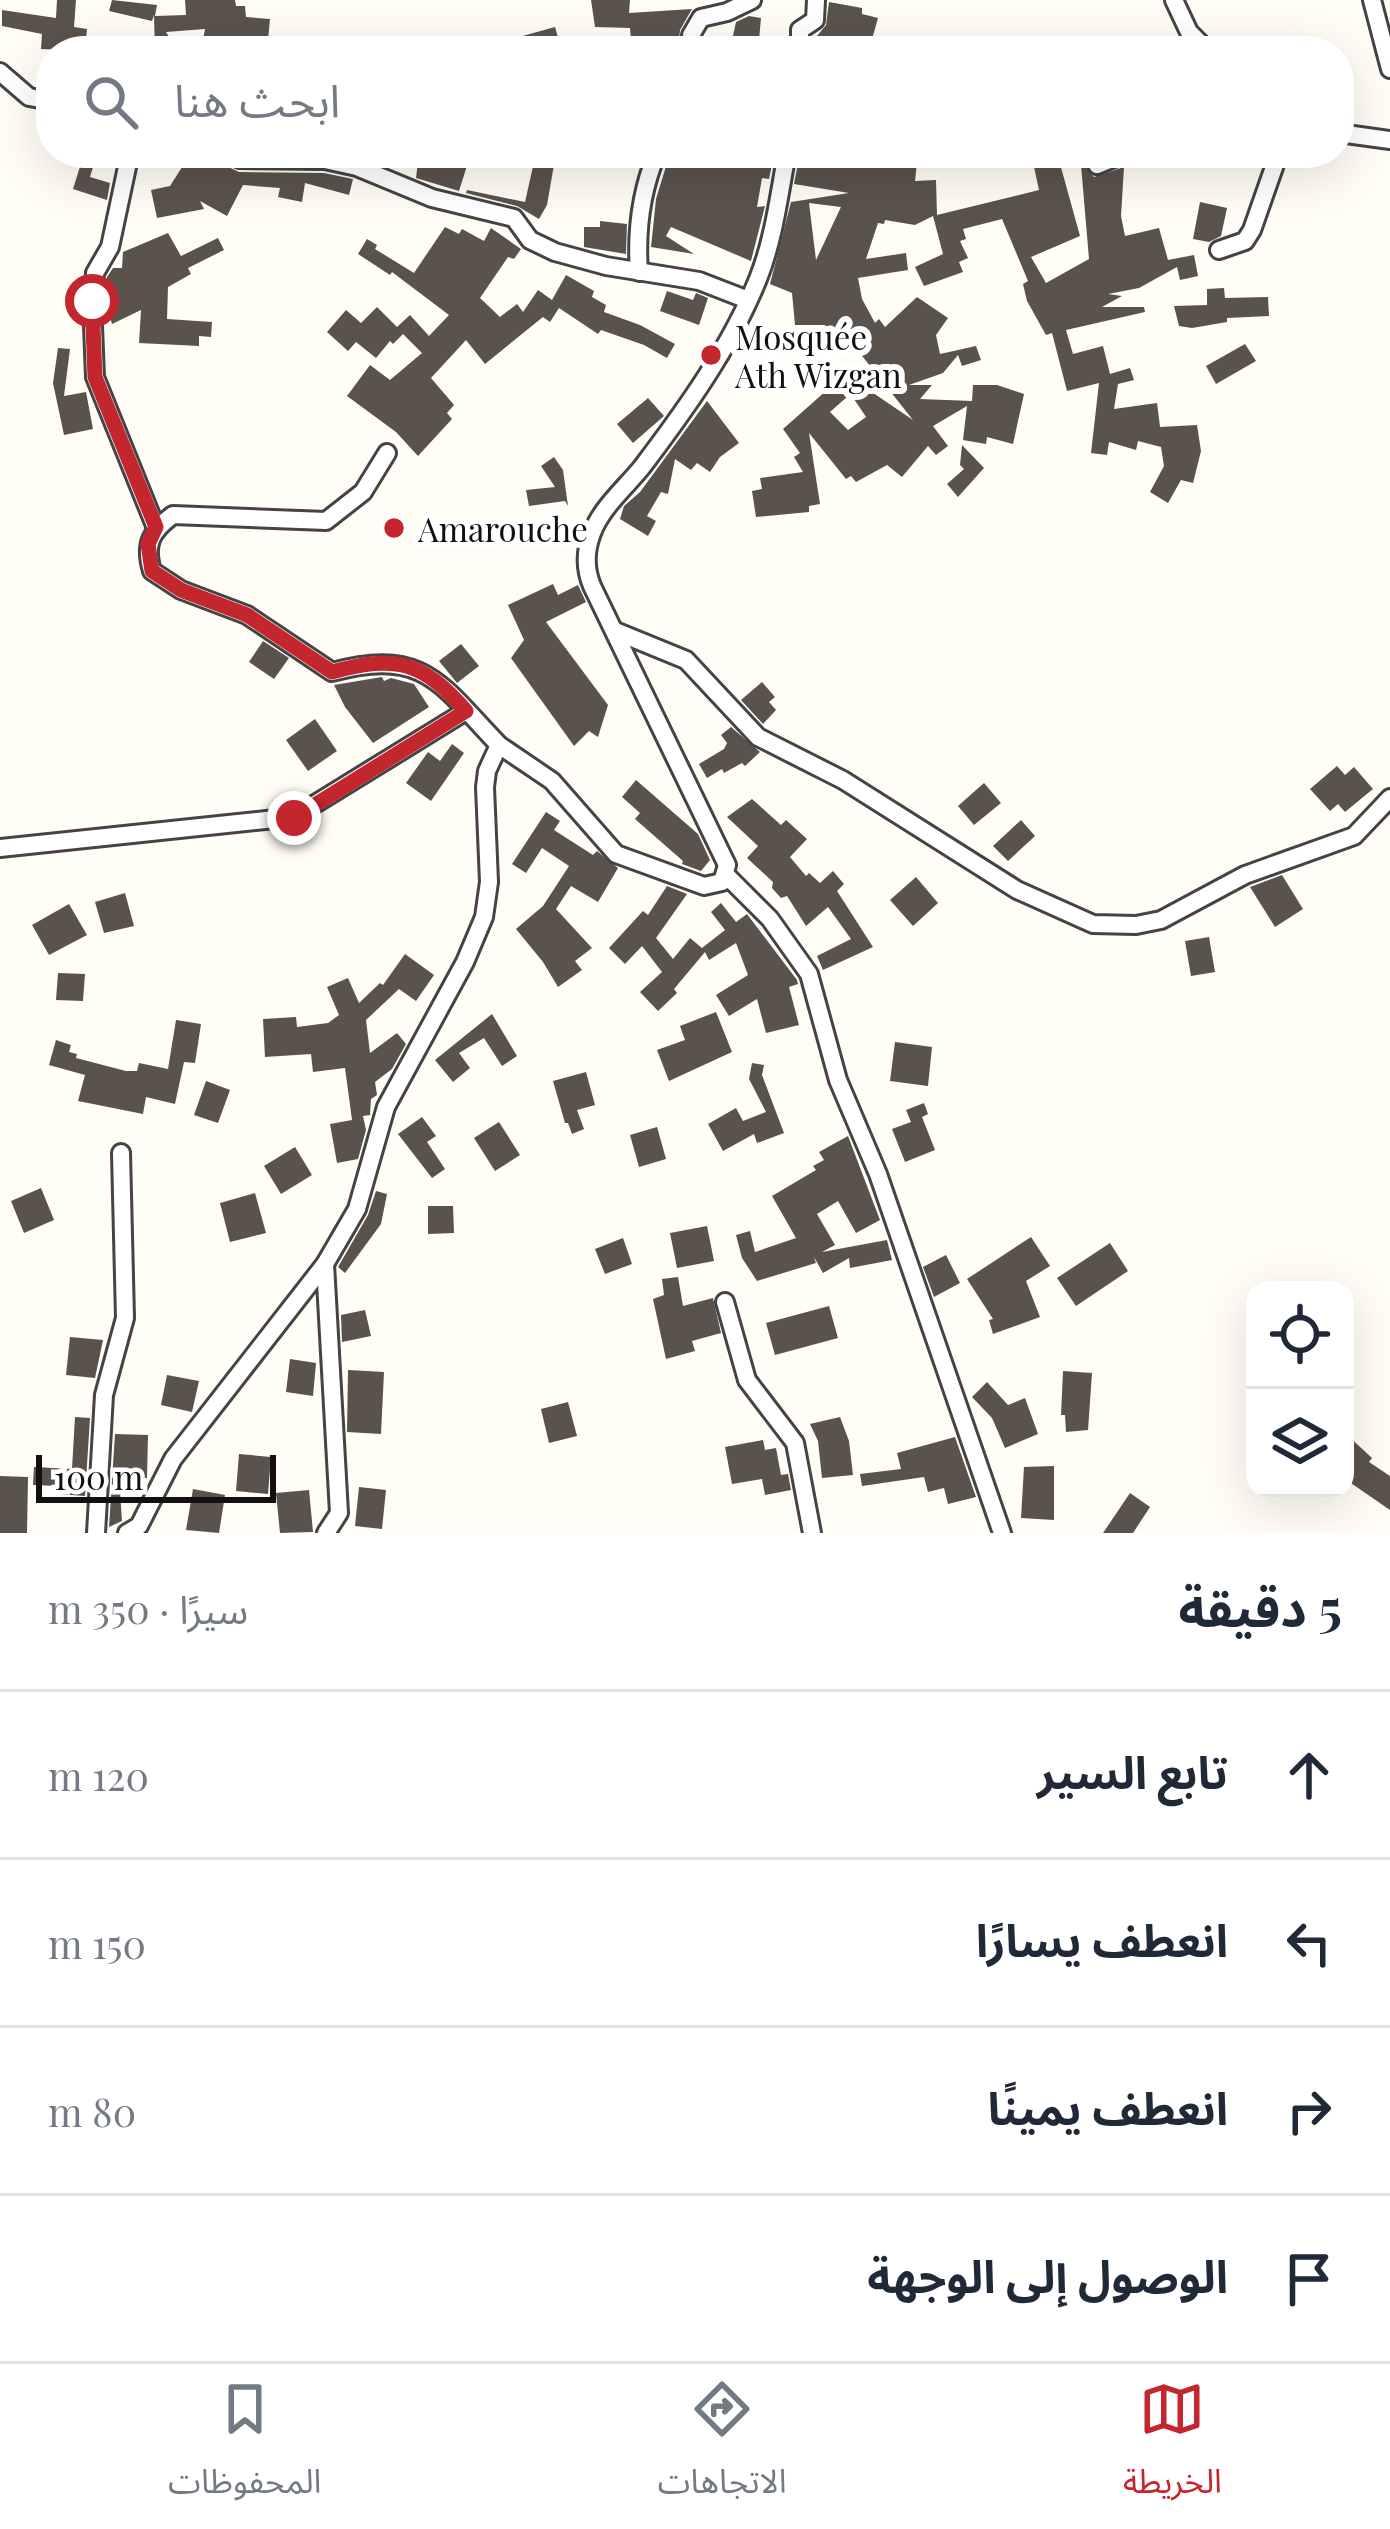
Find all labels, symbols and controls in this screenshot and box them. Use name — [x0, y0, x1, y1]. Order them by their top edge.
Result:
search box — [36, 36, 1354, 168]
text: ابحث هنا — [174, 68, 340, 128]
icon: search — [78, 69, 144, 135]
route start — [65, 274, 119, 328]
place label: Mosquée Ath Wizgan — [734, 314, 902, 396]
marker: Mosquée Ath Wizgan — [698, 342, 724, 368]
place label: Amarouche — [417, 506, 588, 550]
marker: Amarouche — [381, 515, 407, 541]
route end — [267, 791, 321, 845]
map controls — [1246, 1281, 1354, 1497]
button: locate — [1246, 1281, 1354, 1389]
button: layers — [1246, 1389, 1354, 1497]
scale bar — [36, 1449, 276, 1502]
text: 100 m — [54, 1454, 143, 1498]
text: 5 دقيقة — [1178, 1572, 1342, 1640]
text: سيرًا · 350 m — [48, 1582, 248, 1634]
text: تابع السير — [1037, 1740, 1228, 1800]
icon: ahead — [1276, 1742, 1342, 1808]
text: 120 m — [48, 1749, 149, 1801]
text: انعطف يسارًا — [976, 1908, 1228, 1968]
icon: left — [1276, 1910, 1342, 1976]
text: 150 m — [48, 1917, 146, 1969]
text: انعطف يمينًا — [987, 2076, 1228, 2136]
icon: right — [1276, 2078, 1342, 2144]
text: 80 m — [48, 2085, 136, 2137]
text: الوصول إلى الوجهة — [867, 2244, 1228, 2304]
icon: arrive — [1276, 2246, 1342, 2312]
tab: المحفوظات — [168, 2376, 321, 2517]
tab: الاتجاهات — [658, 2376, 787, 2517]
tab: الخريطة — [1123, 2376, 1222, 2517]

